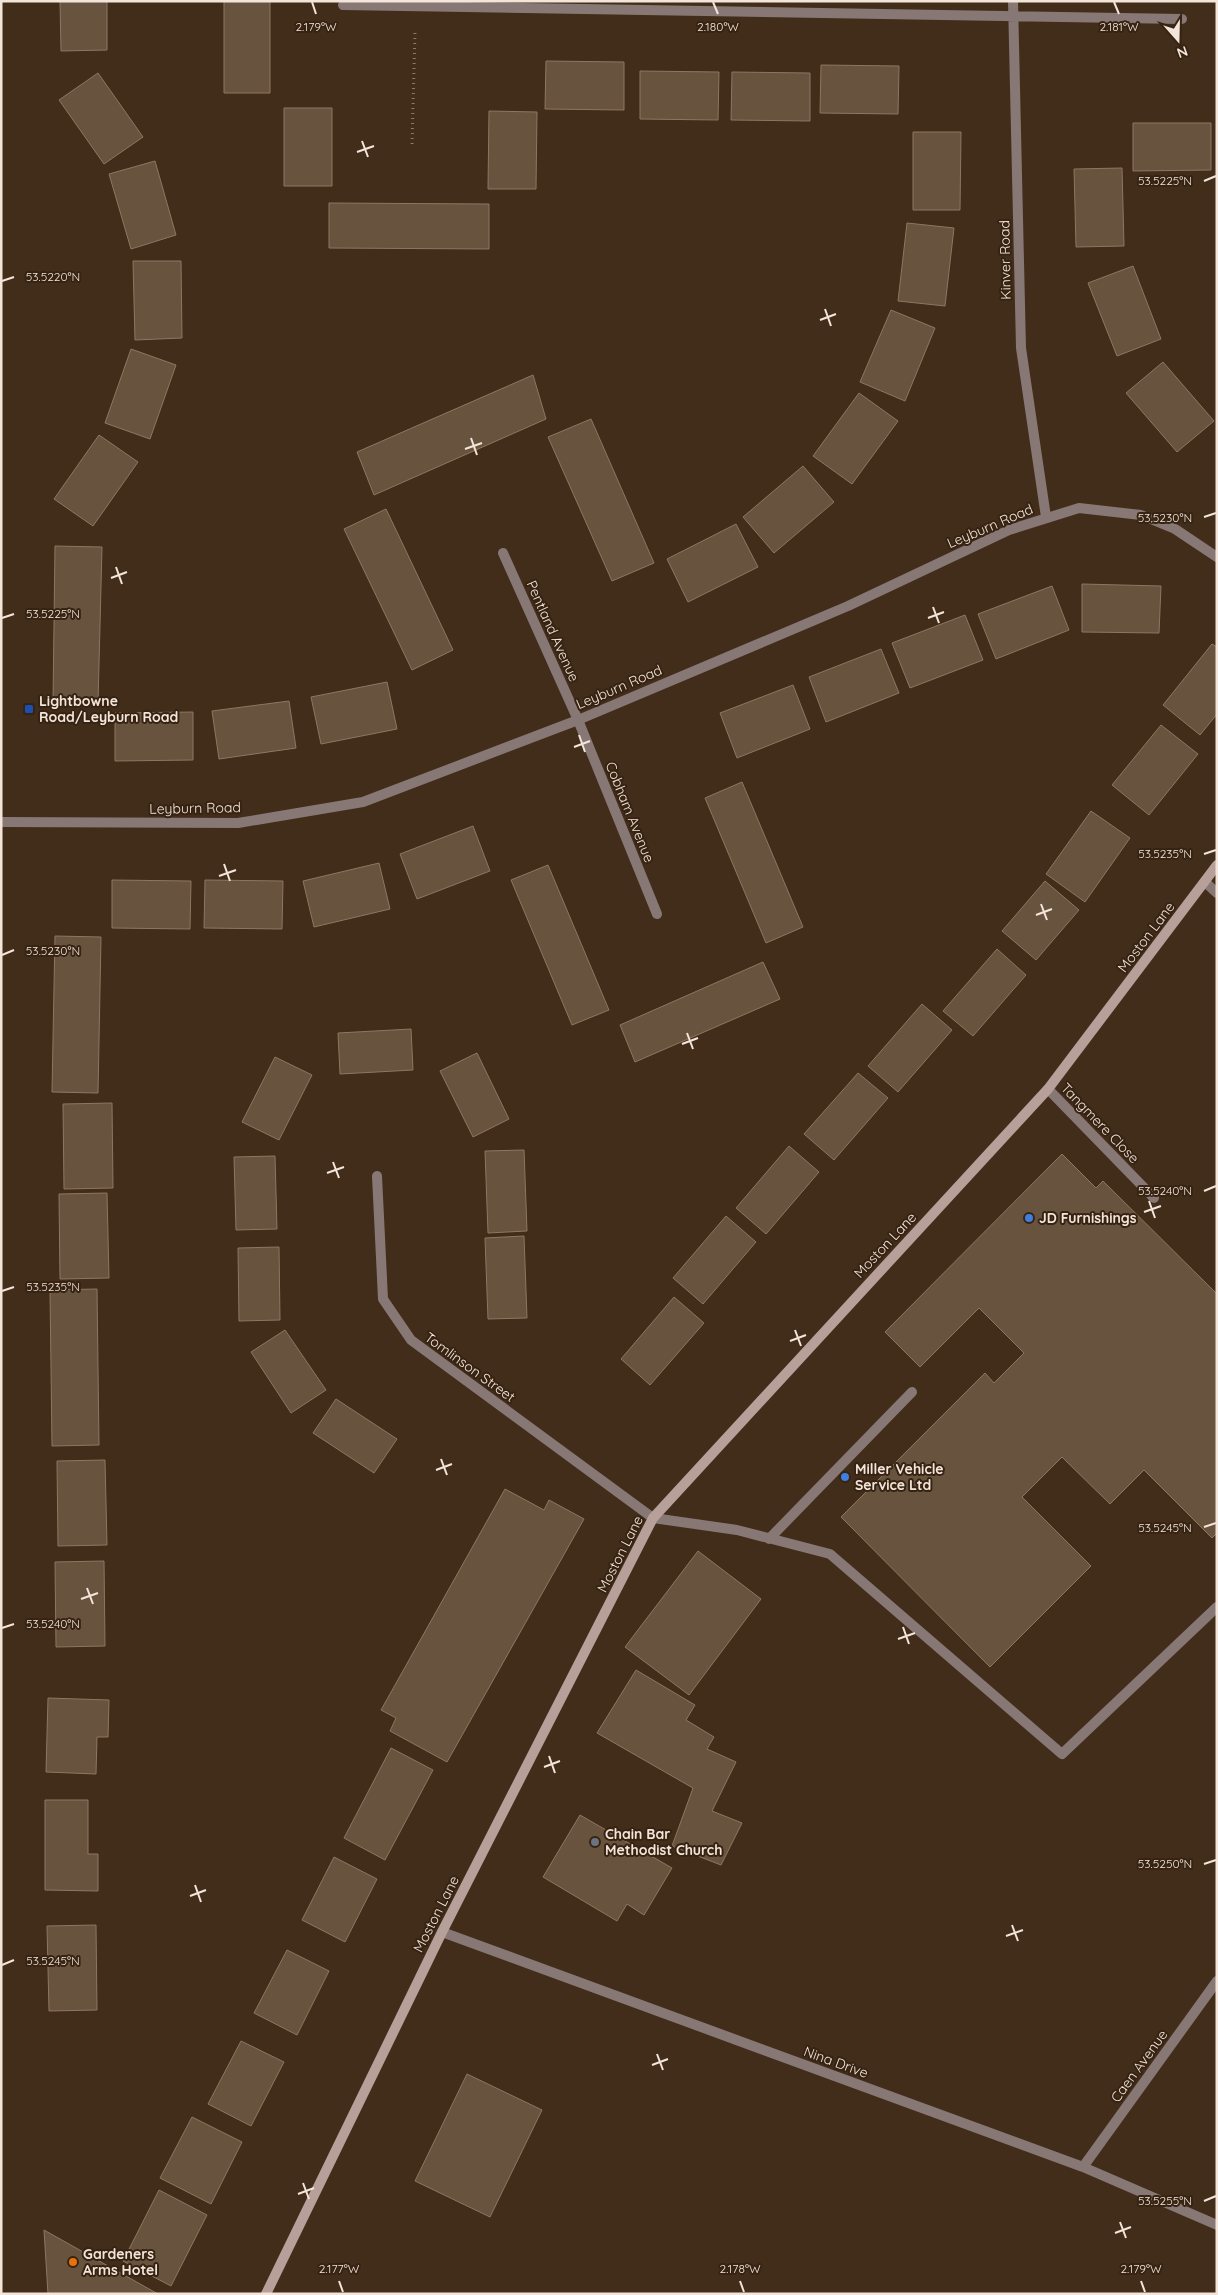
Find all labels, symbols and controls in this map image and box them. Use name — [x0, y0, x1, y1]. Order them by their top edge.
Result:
north arrow — [1153, 15, 1203, 65]
text: 2.179°W — [295, 19, 337, 34]
text: 2.180°W — [697, 19, 739, 34]
text: 2.181°W — [1099, 19, 1139, 34]
text: N — [1175, 42, 1190, 62]
text: 53.5225°N — [1138, 173, 1192, 188]
street label: Kinver Road — [995, 220, 1015, 300]
text: 53.5220°N — [26, 269, 80, 284]
street label: Leyburn Road — [944, 500, 1036, 552]
text: 53.5230°N — [1138, 510, 1192, 525]
street label: Pentland Avenue — [523, 578, 583, 684]
text: 53.5225°N — [26, 606, 80, 621]
street label: Leyburn Road — [573, 661, 665, 713]
place label: Lightbowne Road/Leyburn Road — [39, 692, 178, 726]
marker: Lightbowne Road/Leyburn Road — [23, 703, 35, 715]
street label: Cobham Avenue — [602, 759, 658, 865]
street label: Leyburn Road — [149, 798, 241, 818]
text: 53.5235°N — [1138, 846, 1192, 861]
street label: Moston Lane — [1114, 898, 1178, 976]
text: 53.5230°N — [26, 943, 80, 958]
street label: Tangmere Close — [1057, 1079, 1143, 1167]
text: 53.5240°N — [1138, 1183, 1192, 1198]
street label: Moston Lane — [850, 1208, 920, 1282]
place label: JD Furnishings — [1039, 1209, 1137, 1227]
marker: JD Furnishings — [1023, 1212, 1035, 1224]
text: 53.5235°N — [26, 1279, 80, 1294]
street label: Tomlinson Street — [421, 1328, 519, 1406]
place label: Miller Vehicle Service Ltd — [855, 1460, 944, 1494]
marker: Miller Vehicle Service Ltd — [839, 1471, 851, 1483]
street label: Moston Lane — [593, 1513, 647, 1595]
text: 53.5245°N — [1138, 1520, 1192, 1535]
text: 53.5240°N — [26, 1616, 80, 1631]
place label: Chain Bar Methodist Church — [605, 1825, 722, 1859]
marker: Chain Bar Methodist Church — [589, 1836, 601, 1848]
text: 53.5250°N — [1138, 1856, 1192, 1871]
street label: Moston Lane — [409, 1873, 463, 1955]
text: 53.5245°N — [26, 1953, 80, 1968]
street label: Caen Avenue — [1107, 2026, 1171, 2106]
street label: Nina Drive — [801, 2042, 871, 2082]
text: 53.5255°N — [1138, 2193, 1192, 2208]
place label: Gardeners Arms Hotel — [83, 2245, 158, 2279]
marker: Gardeners Arms Hotel — [67, 2256, 79, 2268]
text: 2.177°W — [319, 2261, 360, 2276]
text: 2.178°W — [720, 2261, 761, 2276]
text: 2.179°W — [1120, 2261, 1162, 2276]

